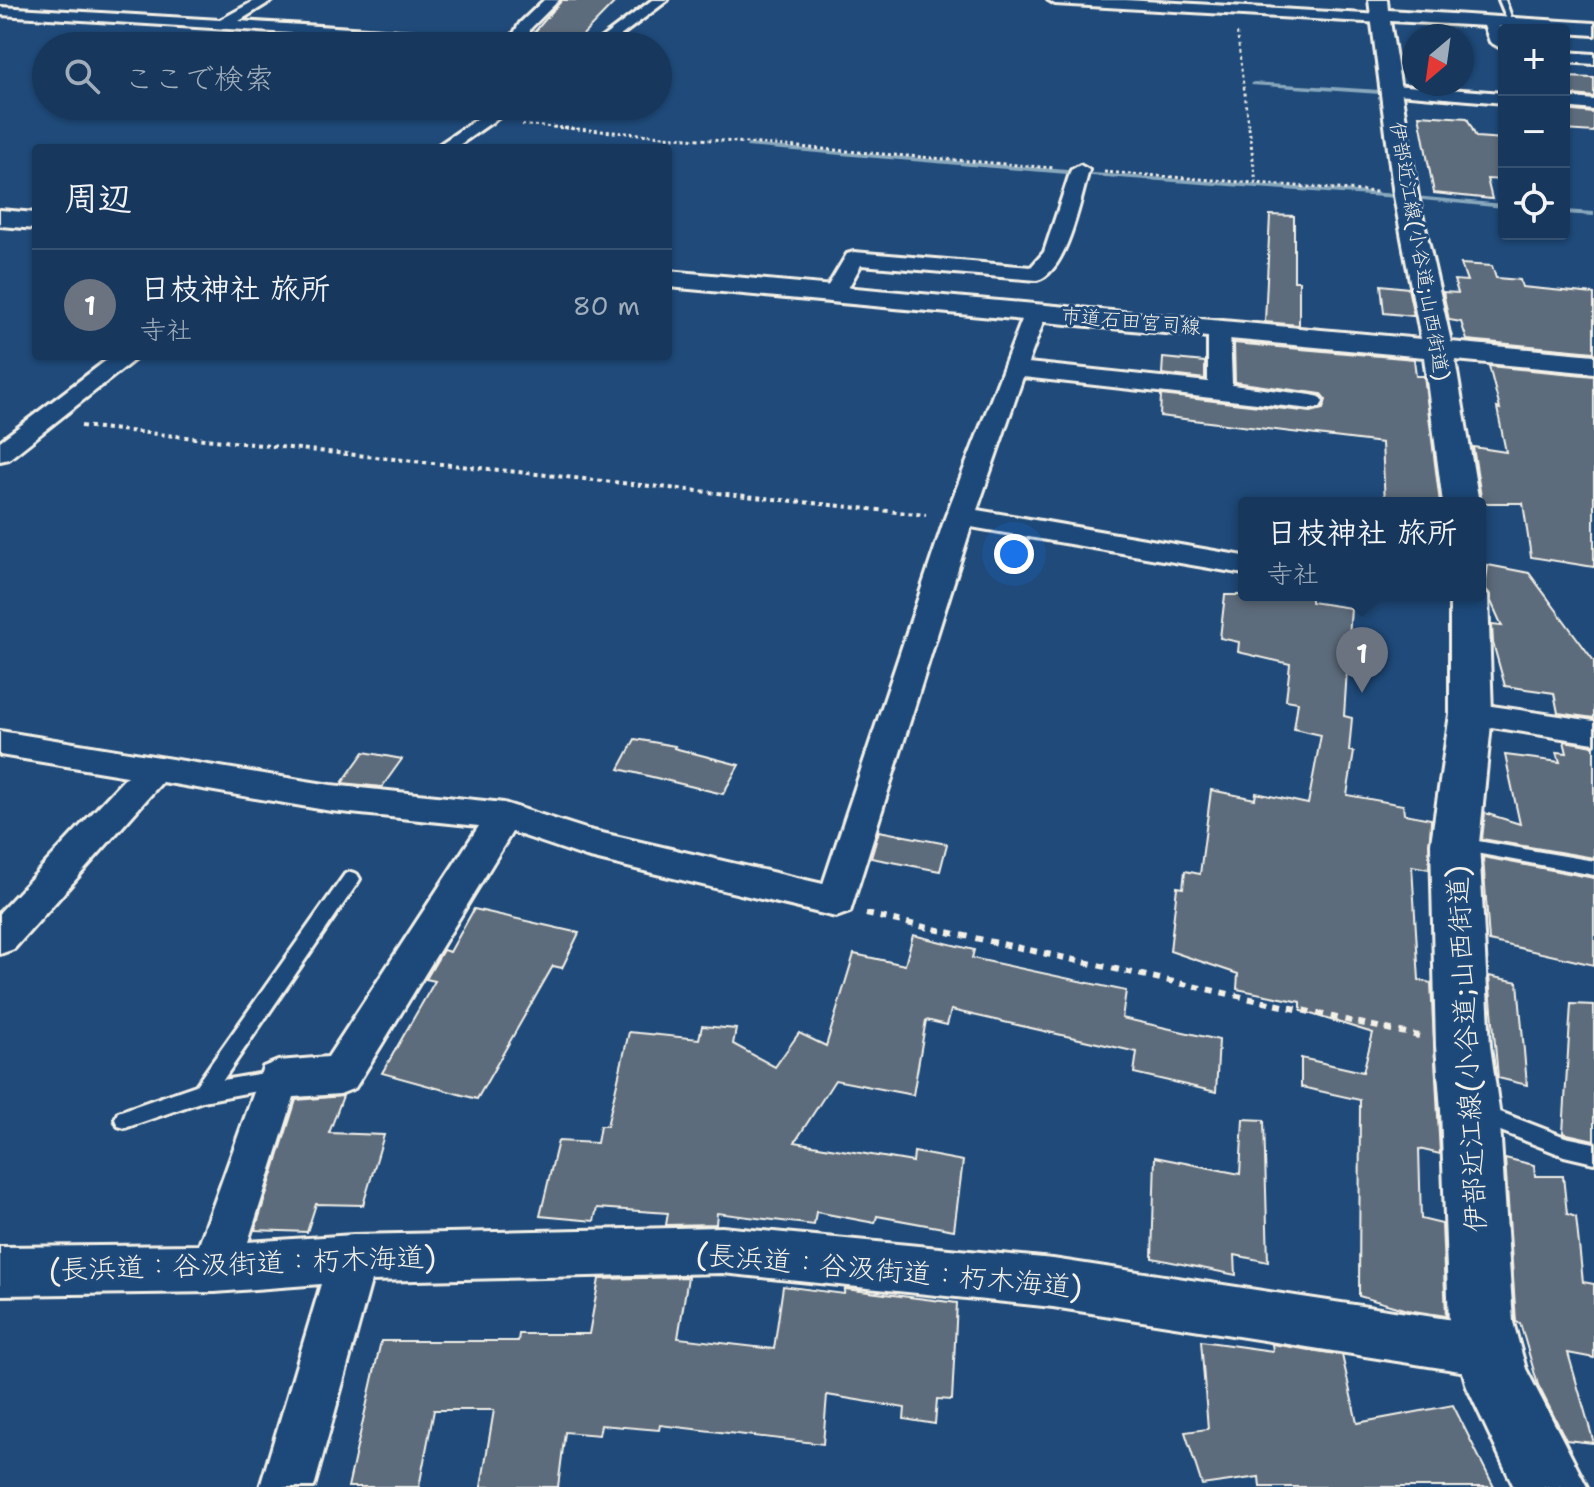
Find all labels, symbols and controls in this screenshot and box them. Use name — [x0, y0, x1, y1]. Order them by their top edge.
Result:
north arrow — [1402, 24, 1474, 96]
map controls — [1498, 24, 1570, 240]
button: + — [1498, 24, 1570, 96]
search box — [32, 32, 672, 120]
icon: search — [60, 54, 104, 98]
text: ここで検索 — [124, 58, 274, 99]
button: − — [1498, 96, 1570, 168]
street label: 伊部近江線(小谷道;山西街道) — [1384, 119, 1456, 383]
button: locate — [1498, 168, 1570, 240]
text: 周辺 — [64, 175, 132, 221]
text: 日枝神社 旅所 — [140, 268, 330, 309]
text: 1 — [84, 288, 96, 323]
text: 80 m — [573, 288, 640, 323]
street label: 市道石田宮司線 — [1060, 302, 1202, 340]
text: 寺社 — [140, 312, 192, 347]
popup — [1238, 497, 1486, 601]
text: 日枝神社 旅所 — [1267, 512, 1457, 553]
your location — [994, 534, 1034, 574]
text: 寺社 — [1267, 556, 1319, 591]
pin: 1 — [1336, 627, 1388, 693]
street label: 伊部近江線(小谷道;山西街道) — [1437, 864, 1495, 1234]
street label: (長浜道：谷汲街道：朽木海道) — [694, 1234, 1084, 1306]
street label: (長浜道：谷汲街道：朽木海道) — [48, 1237, 436, 1289]

